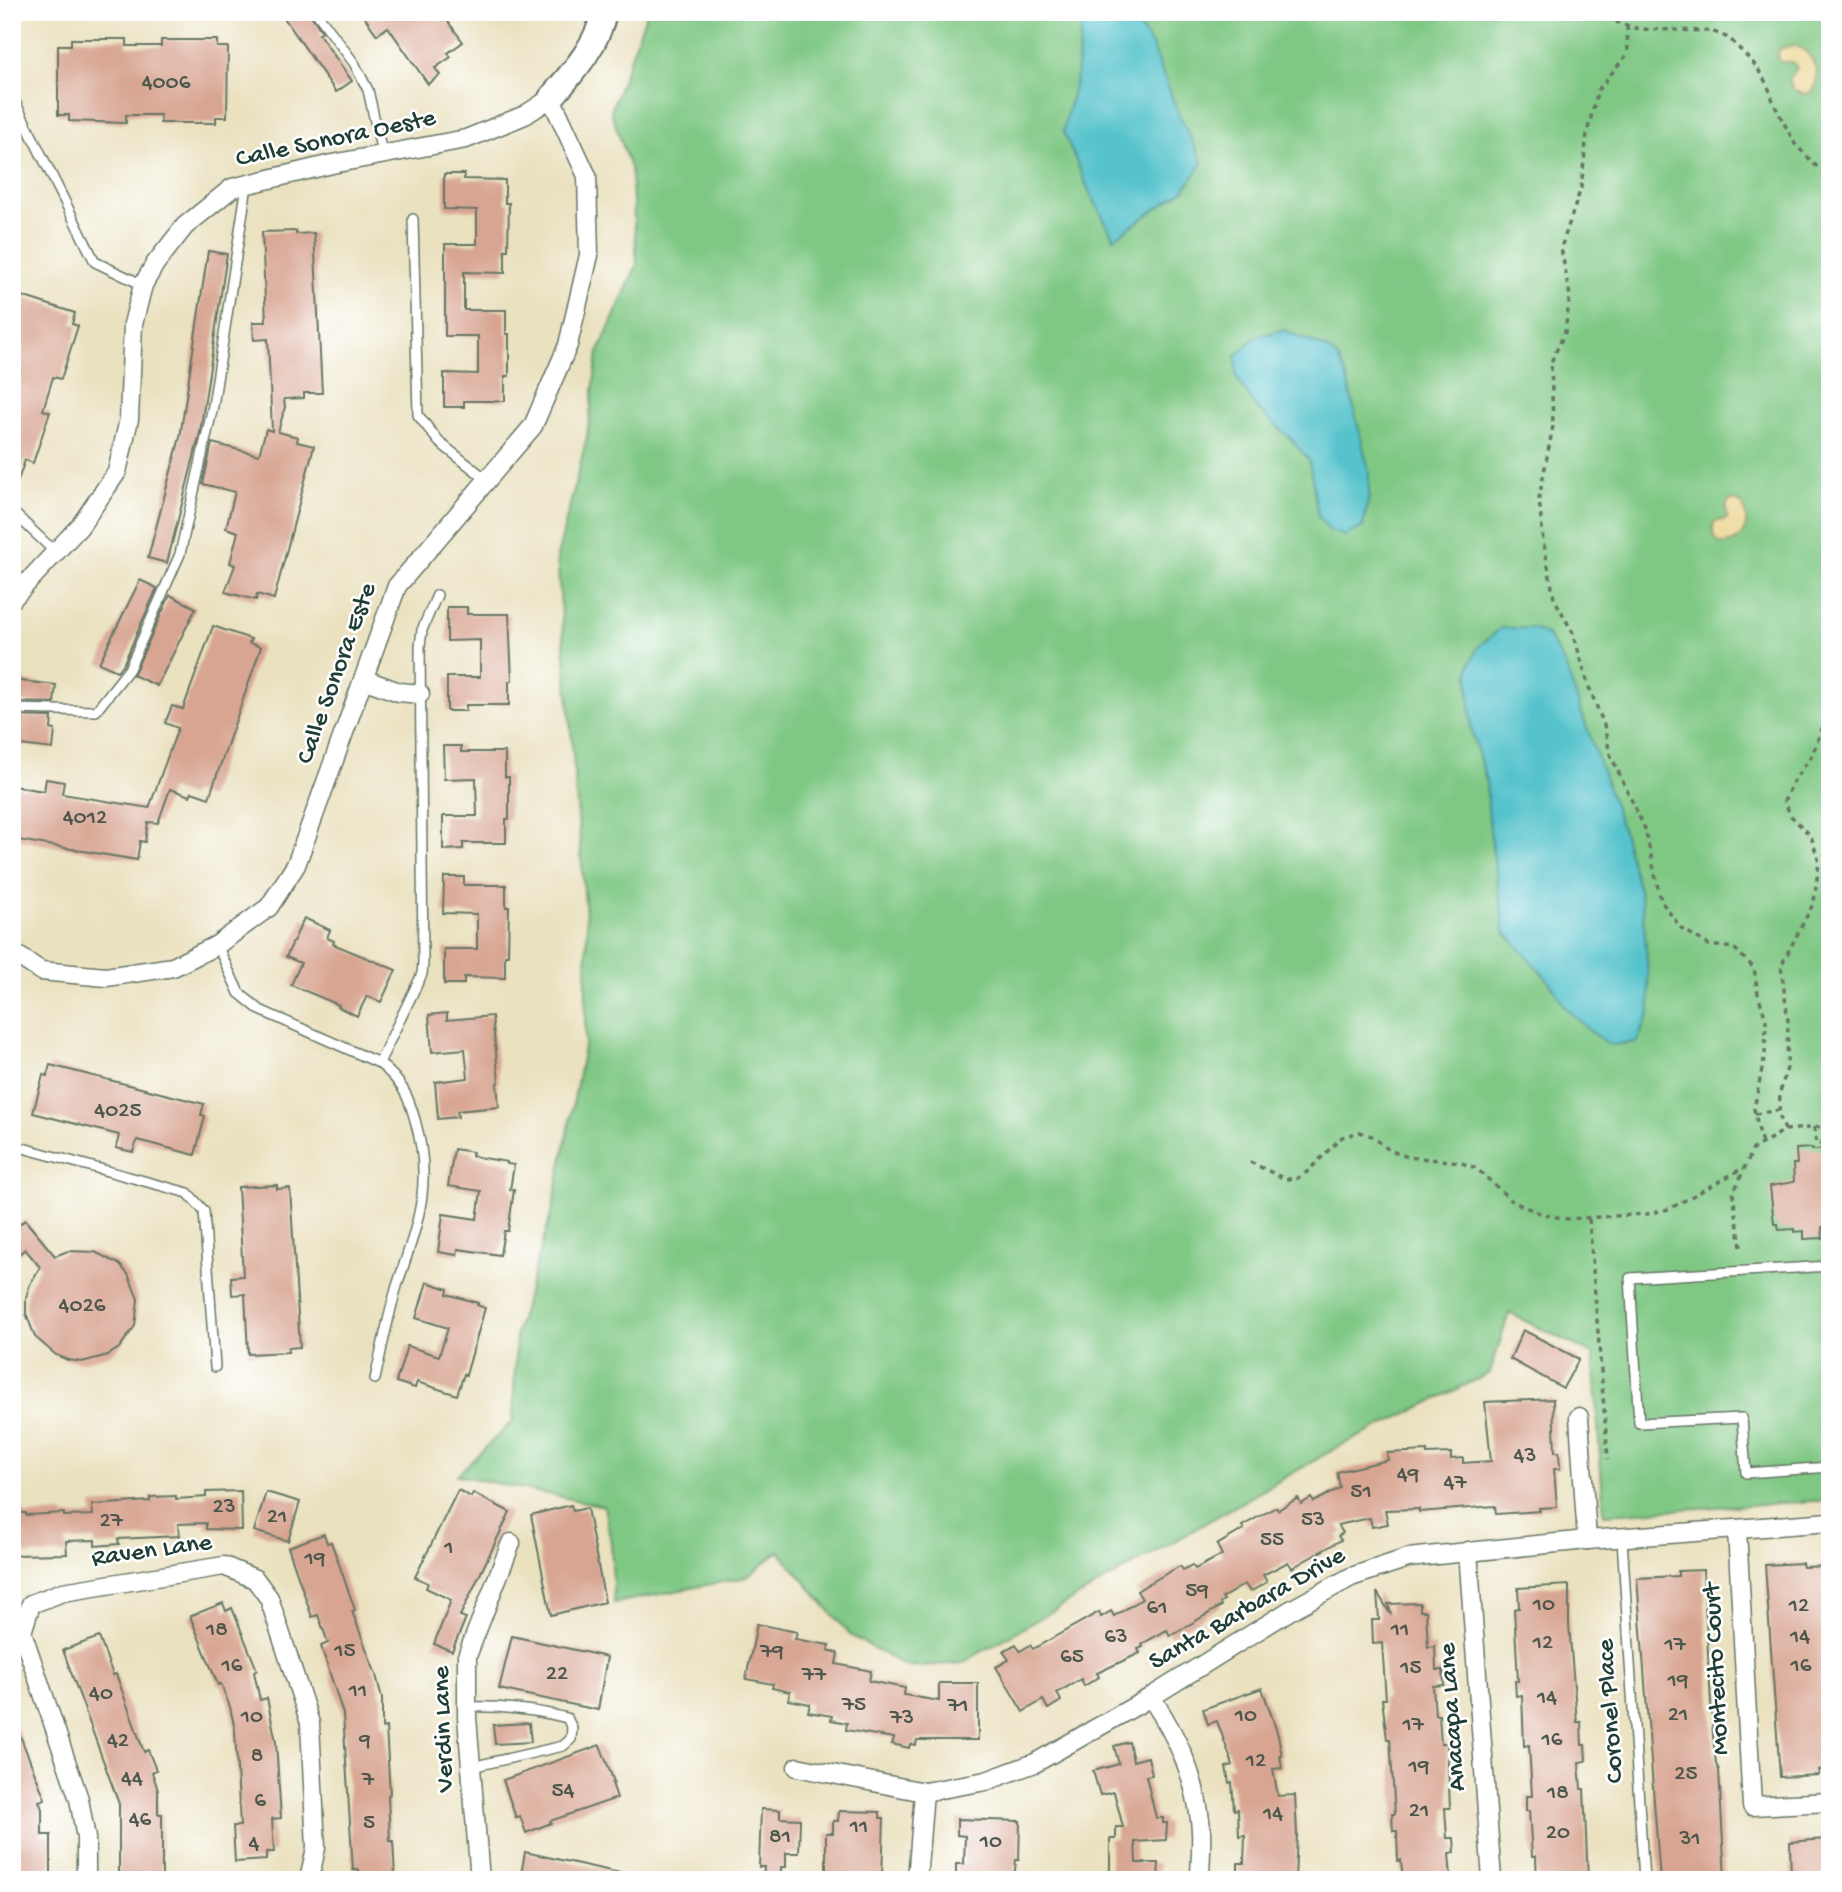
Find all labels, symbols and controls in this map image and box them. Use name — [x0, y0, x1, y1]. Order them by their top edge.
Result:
house number: 4006 — [142, 70, 191, 97]
street label: Calle Sonora Oeste — [233, 104, 439, 176]
street label: Calle Sonora Este — [291, 579, 385, 769]
house number: 4012 — [63, 805, 107, 832]
house number: 4025 — [94, 1098, 142, 1125]
house number: 4026 — [59, 1293, 106, 1320]
house number: 43 — [1514, 1443, 1536, 1470]
house number: 49 — [1397, 1462, 1420, 1489]
house number: 47 — [1444, 1470, 1467, 1497]
house number: 51 — [1350, 1479, 1372, 1506]
house number: 23 — [212, 1494, 236, 1521]
house number: 21 — [267, 1504, 287, 1531]
house number: 53 — [1301, 1507, 1325, 1534]
house number: 27 — [99, 1508, 124, 1535]
house number: 55 — [1260, 1527, 1284, 1554]
street label: Raven Lane — [90, 1528, 215, 1576]
house number: 1 — [443, 1535, 454, 1562]
street label: Santa Barbara Drive — [1144, 1541, 1352, 1679]
house number: 19 — [304, 1546, 326, 1573]
house number: 59 — [1185, 1578, 1209, 1605]
street label: Montecito Court — [1698, 1580, 1738, 1756]
house number: 10 — [1532, 1592, 1555, 1619]
house number: 12 — [1788, 1593, 1809, 1620]
house number: 61 — [1147, 1595, 1167, 1622]
house number: 18 — [205, 1617, 228, 1644]
house number: 11 — [1390, 1617, 1409, 1644]
house number: 63 — [1104, 1624, 1128, 1651]
house number: 14 — [1789, 1624, 1810, 1651]
house number: 12 — [1532, 1630, 1553, 1657]
house number: 17 — [1663, 1632, 1687, 1659]
street label: Coronel Place — [1591, 1637, 1633, 1784]
house number: 15 — [333, 1638, 356, 1665]
house number: 79 — [759, 1639, 784, 1666]
street label: Anacapa Lane — [1433, 1641, 1475, 1792]
house number: 65 — [1060, 1644, 1084, 1671]
house number: 16 — [221, 1653, 243, 1680]
house number: 16 — [1790, 1653, 1812, 1680]
house number: 15 — [1399, 1655, 1422, 1682]
house number: 22 — [546, 1661, 568, 1688]
house number: 77 — [801, 1662, 827, 1689]
street label: Verdin Lane — [427, 1665, 463, 1794]
house number: 19 — [1667, 1668, 1689, 1695]
house number: 11 — [348, 1678, 367, 1705]
house number: 40 — [89, 1681, 113, 1708]
house number: 14 — [1536, 1685, 1557, 1712]
house number: 75 — [841, 1692, 866, 1719]
house number: 71 — [946, 1693, 969, 1720]
house number: 21 — [1668, 1702, 1688, 1729]
house number: 10 — [1234, 1703, 1257, 1730]
house number: 10 — [240, 1704, 263, 1731]
house number: 73 — [889, 1705, 914, 1732]
house number: 17 — [1401, 1712, 1425, 1739]
house number: 16 — [1541, 1727, 1563, 1754]
house number: 42 — [107, 1728, 129, 1755]
house number: 9 — [358, 1728, 371, 1755]
house number: 8 — [251, 1743, 263, 1770]
house number: 12 — [1245, 1748, 1266, 1775]
house number: 19 — [1408, 1754, 1430, 1781]
house number: 25 — [1674, 1761, 1698, 1788]
house number: 44 — [121, 1766, 143, 1793]
house number: 7 — [361, 1767, 375, 1794]
house number: 54 — [552, 1778, 575, 1805]
house number: 18 — [1546, 1780, 1569, 1807]
house number: 6 — [254, 1788, 266, 1815]
house number: 21 — [1409, 1798, 1429, 1825]
house number: 14 — [1262, 1801, 1283, 1828]
house number: 46 — [129, 1807, 152, 1834]
house number: 5 — [363, 1810, 375, 1837]
house number: 11 — [849, 1814, 868, 1841]
house number: 20 — [1546, 1820, 1570, 1847]
house number: 81 — [769, 1824, 791, 1851]
house number: 31 — [1678, 1826, 1701, 1853]
house number: 10 — [979, 1829, 1002, 1856]
house number: 4 — [249, 1831, 260, 1858]

